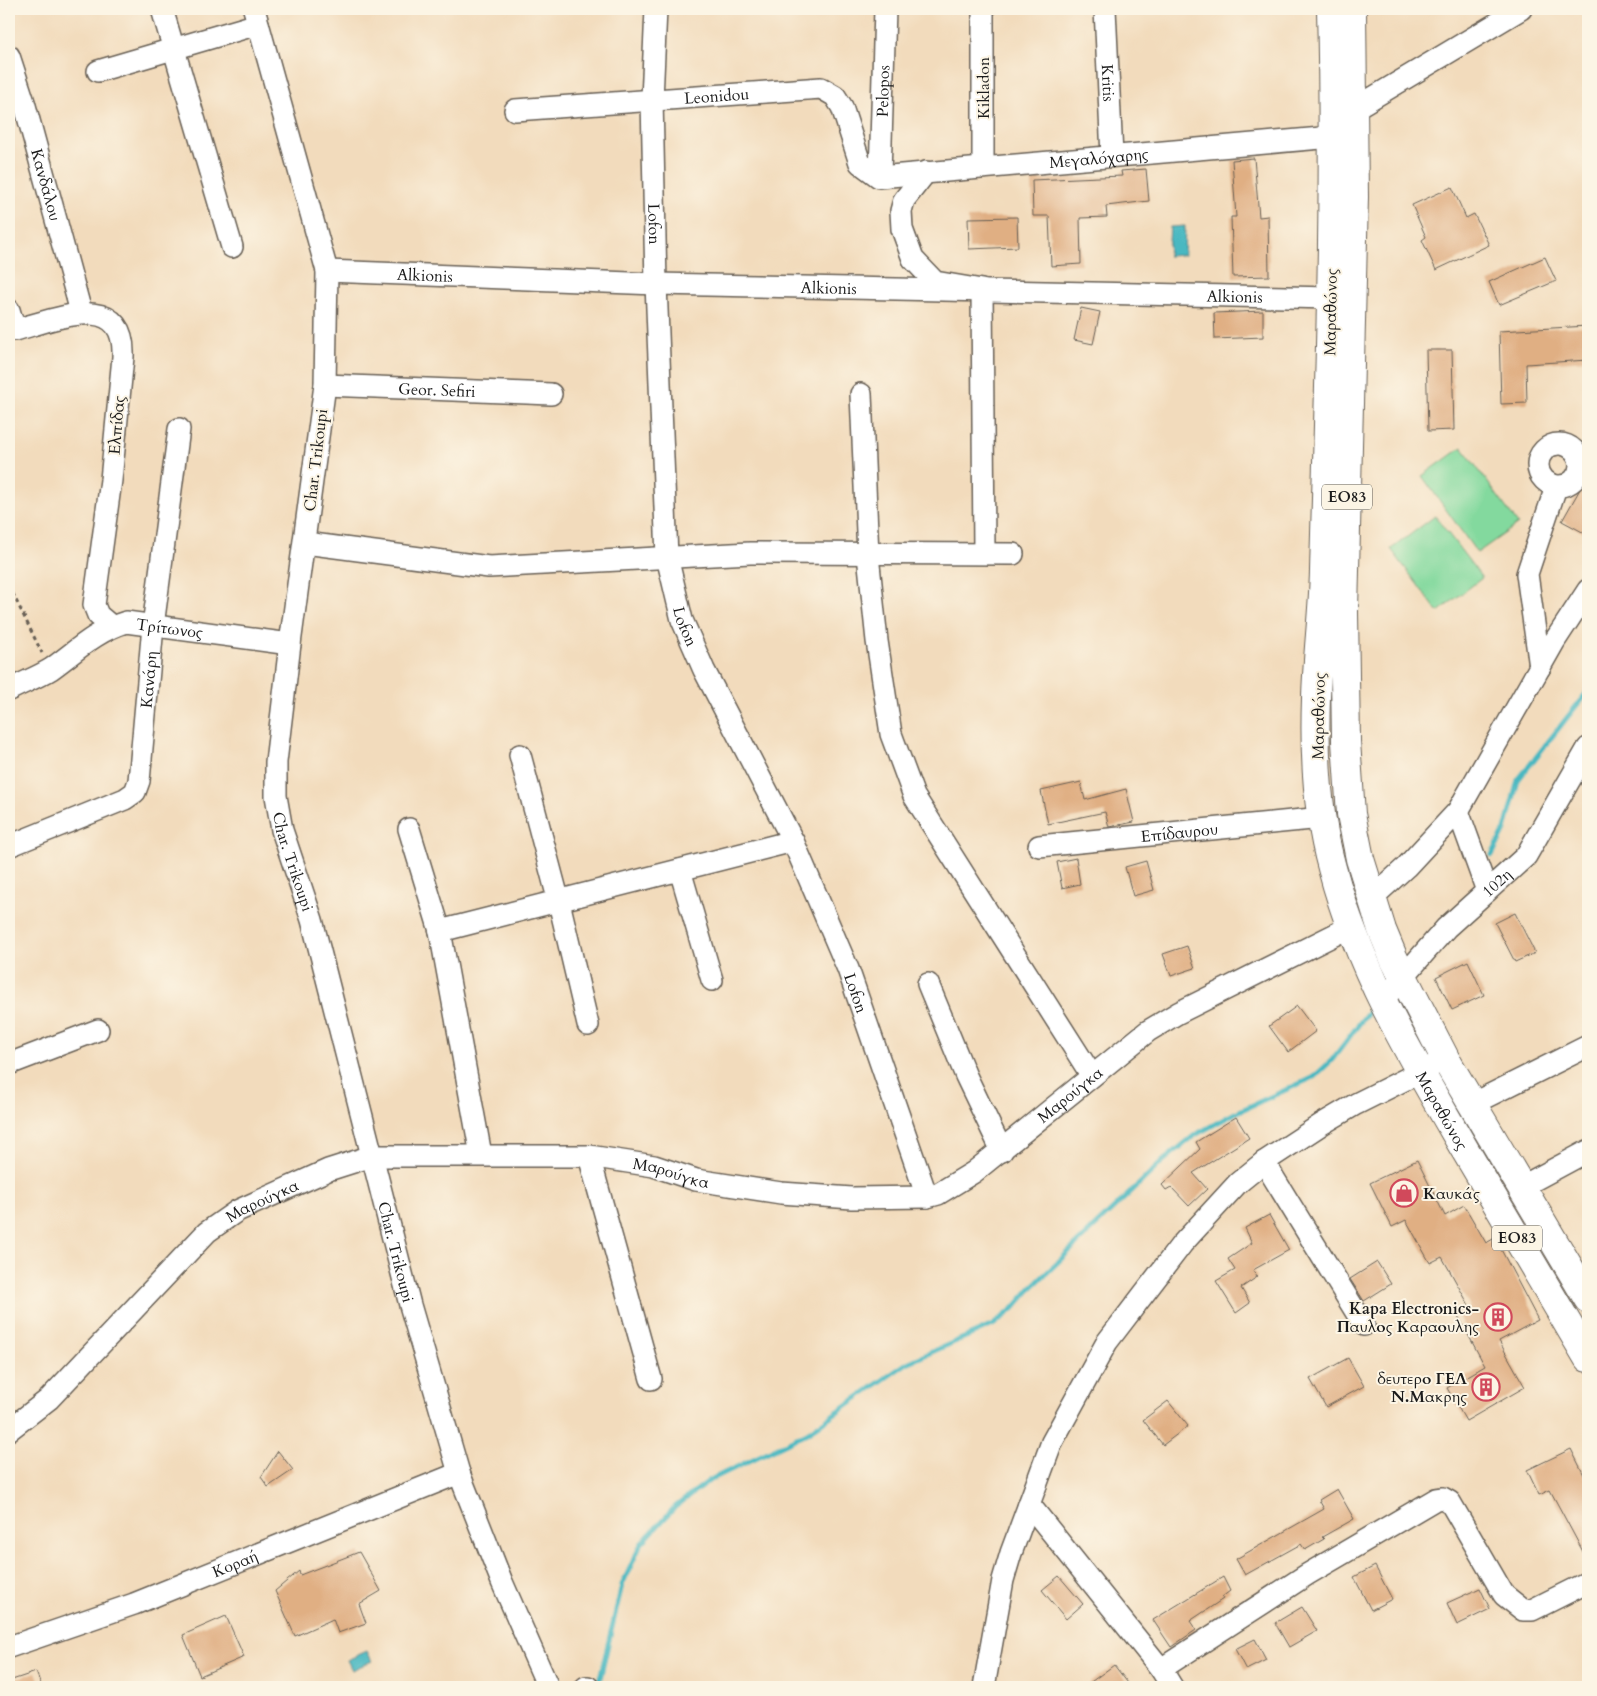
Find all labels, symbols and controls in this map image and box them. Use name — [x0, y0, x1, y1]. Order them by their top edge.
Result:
street label: Kikladon — [973, 57, 995, 119]
street label: Kritis — [1096, 64, 1119, 102]
street label: Pelopos — [872, 65, 895, 117]
street label: Leonidou — [683, 83, 750, 110]
street label: Μεγαλόχαρης — [1048, 143, 1150, 174]
street label: Κανδάλου — [25, 146, 66, 224]
street label: Lofon — [642, 203, 665, 245]
street label: Alkionis — [396, 264, 453, 288]
street label: Μαραθώνος — [1319, 268, 1343, 356]
street label: Alkionis — [800, 277, 857, 300]
street label: Alkionis — [1206, 285, 1263, 309]
street label: Geor. Sefiri — [398, 378, 476, 403]
street label: Ελπίδας — [103, 395, 131, 455]
street label: Char. Trikoupi — [299, 407, 333, 513]
road number: ΕΟ83 — [1322, 484, 1372, 510]
street label: Lofon — [667, 604, 702, 650]
street label: Τρίτωνος — [135, 613, 204, 644]
street label: Κανάρη — [136, 650, 163, 709]
street label: Μαραθώνος — [1307, 672, 1331, 760]
street label: Char. Trikoupi — [267, 810, 318, 915]
street label: Επίδαυρου — [1140, 818, 1219, 848]
street label: 102η — [1478, 864, 1517, 903]
street label: Lofon — [838, 970, 872, 1016]
street label: Μαρούγκα — [1033, 1062, 1108, 1128]
street label: Μαραθώνος — [1410, 1068, 1473, 1155]
street label: Μαρούγκα — [631, 1153, 711, 1194]
street label: Μαρούγκα — [221, 1175, 302, 1228]
shop icon: Καυκάς — [1389, 1178, 1419, 1208]
place label: Καυκάς — [1423, 1183, 1480, 1205]
street label: Char. Trikoupi — [372, 1199, 419, 1305]
road number: ΕΟ83 — [1492, 1226, 1542, 1250]
place label: Kapa Electronics- Παυλος Καραουλης — [1337, 1298, 1479, 1338]
building icon: Kapa Electronics- Παυλος Καραουλης — [1483, 1302, 1513, 1332]
place label: δευτερο ΓΕΛ Ν.Μακρης — [1377, 1368, 1467, 1408]
building icon: δευτερο ΓΕΛ Ν.Μακρης — [1471, 1372, 1501, 1402]
street label: Κοραή — [209, 1545, 262, 1583]

